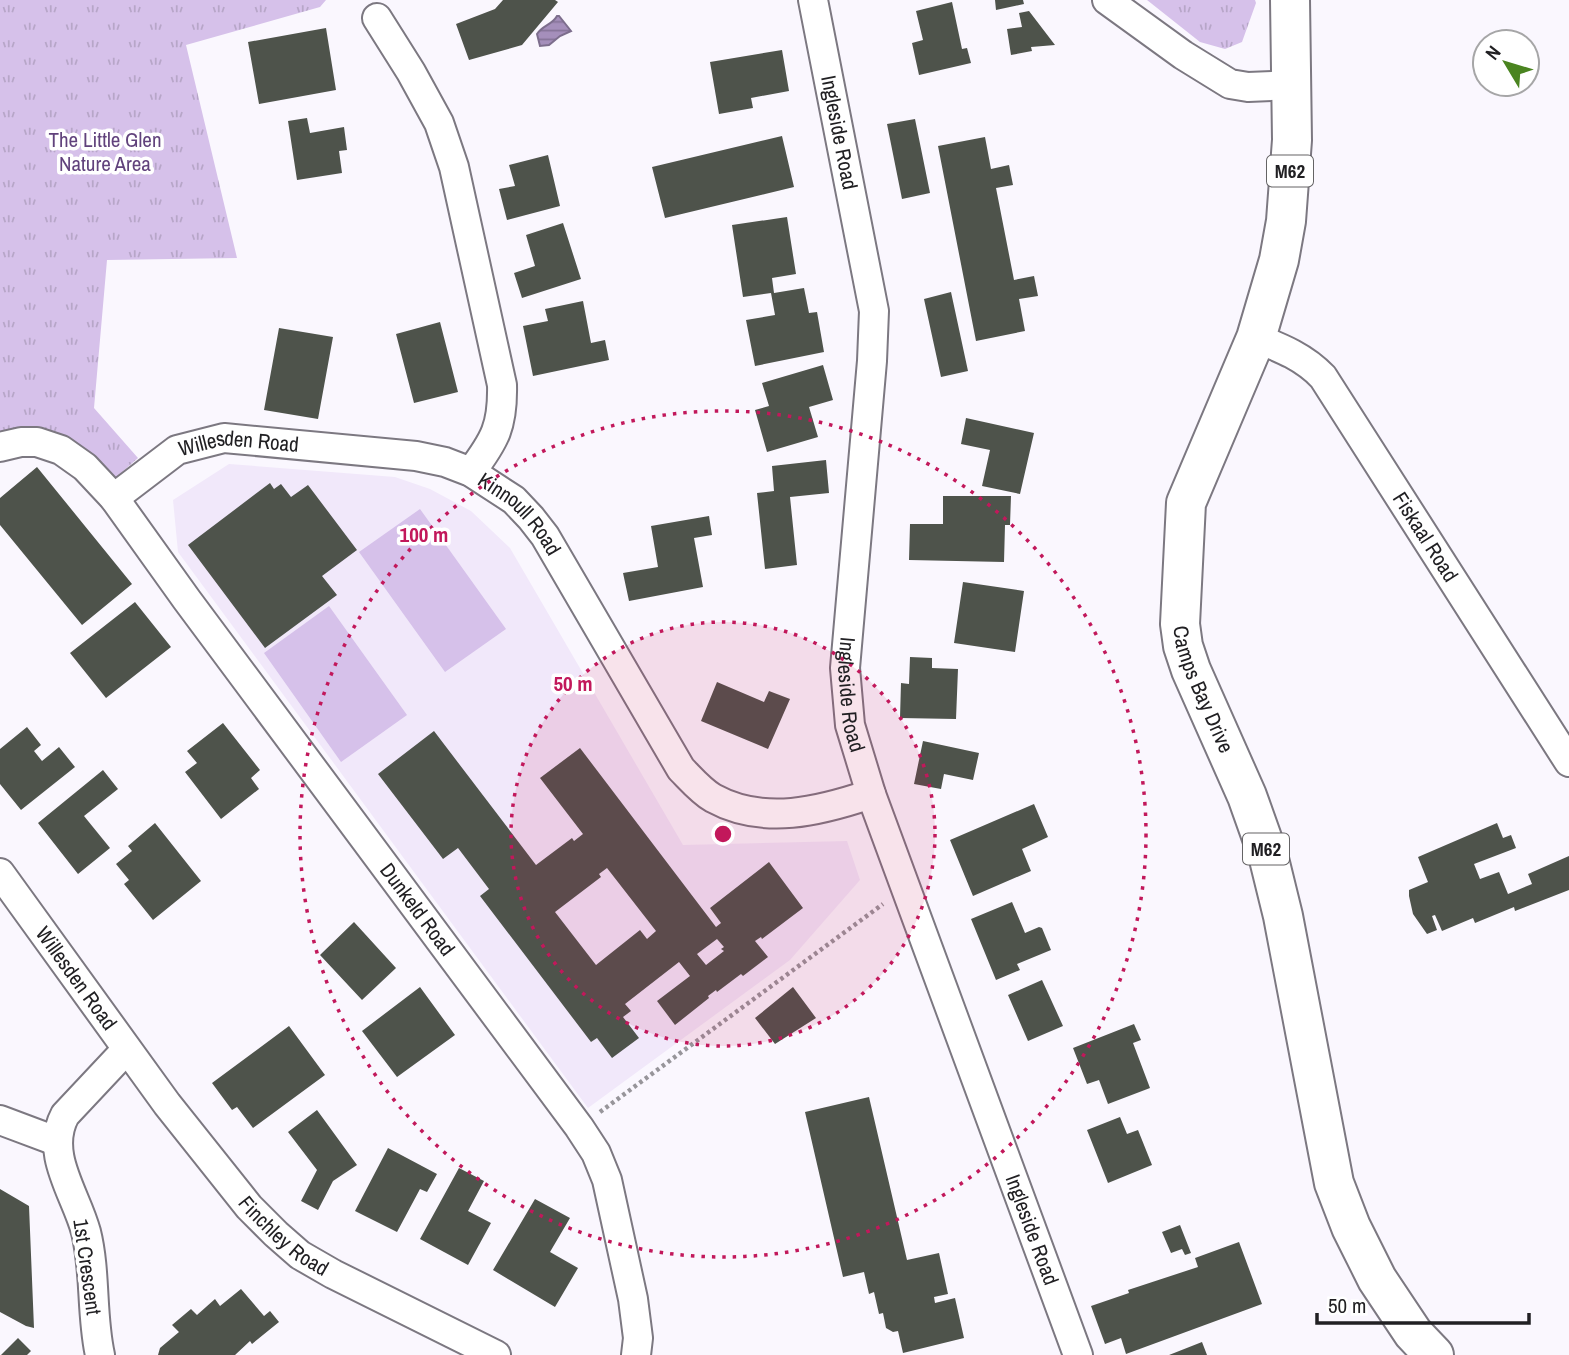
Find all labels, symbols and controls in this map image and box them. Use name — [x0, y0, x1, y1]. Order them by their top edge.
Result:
north arrow — [1471, 28, 1541, 98]
text: N — [1479, 40, 1506, 65]
street label: Ingleside Road — [814, 73, 865, 192]
park label: The Little Glen Nature Area — [49, 125, 161, 178]
road number: M62 — [1267, 155, 1313, 186]
street label: Willesden Road — [175, 423, 300, 463]
street label: Kinnoull Road — [472, 465, 568, 561]
street label: Fiskaal Road — [1386, 486, 1465, 587]
text: 100 m — [400, 520, 448, 549]
street label: Camps Bay Drive — [1166, 624, 1241, 757]
street label: Ingleside Road — [831, 636, 872, 755]
text: 50 m — [553, 669, 593, 698]
centre of rings — [711, 822, 735, 846]
road number: M62 — [1243, 834, 1289, 864]
street label: Dunkeld Road — [373, 857, 462, 962]
street label: Willesden Road — [29, 920, 124, 1036]
street label: Ingleside Road — [999, 1170, 1066, 1289]
street label: Finchley Road — [232, 1190, 334, 1282]
street label: 1st Crescent — [66, 1217, 109, 1317]
scale bar — [1317, 1282, 1529, 1326]
text: 50 m — [1328, 1291, 1366, 1320]

